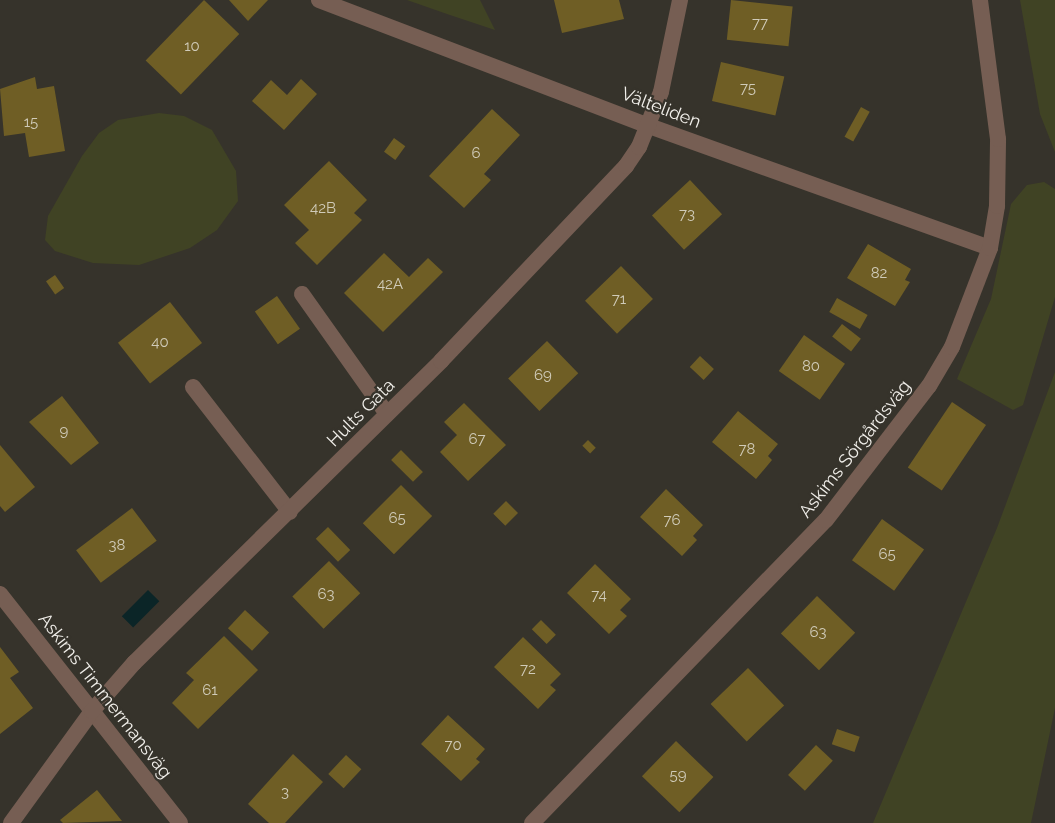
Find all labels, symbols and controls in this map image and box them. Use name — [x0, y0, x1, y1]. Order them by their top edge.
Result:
house number: 77 — [752, 15, 768, 33]
house number: 10 — [184, 38, 200, 56]
house number: 75 — [740, 80, 756, 98]
street label: Välteliden — [618, 83, 704, 133]
house number: 15 — [24, 114, 38, 132]
house number: 6 — [471, 145, 481, 163]
house number: 42B — [310, 200, 336, 218]
house number: 73 — [679, 206, 695, 224]
house number: 82 — [871, 265, 887, 283]
house number: 42A — [377, 276, 403, 294]
house number: 71 — [612, 291, 626, 309]
house number: 40 — [151, 334, 169, 352]
house number: 80 — [802, 358, 820, 376]
house number: 69 — [534, 367, 552, 385]
street label: Hults Gata — [323, 375, 399, 451]
street label: Askims Sörgårdsväg — [795, 376, 915, 522]
house number: 9 — [60, 423, 68, 441]
house number: 67 — [468, 431, 486, 449]
house number: 78 — [739, 441, 755, 459]
house number: 65 — [388, 510, 406, 528]
house number: 76 — [663, 512, 681, 530]
house number: 38 — [109, 537, 125, 555]
house number: 65 — [878, 546, 896, 564]
house number: 63 — [317, 586, 335, 604]
house number: 74 — [591, 587, 607, 605]
street label: Askims Timmermansväg — [34, 609, 176, 783]
house number: 63 — [809, 624, 827, 642]
house number: 72 — [520, 661, 536, 679]
house number: 61 — [202, 682, 218, 700]
house number: 70 — [444, 737, 462, 755]
house number: 59 — [670, 767, 686, 785]
house number: 3 — [281, 784, 289, 802]

